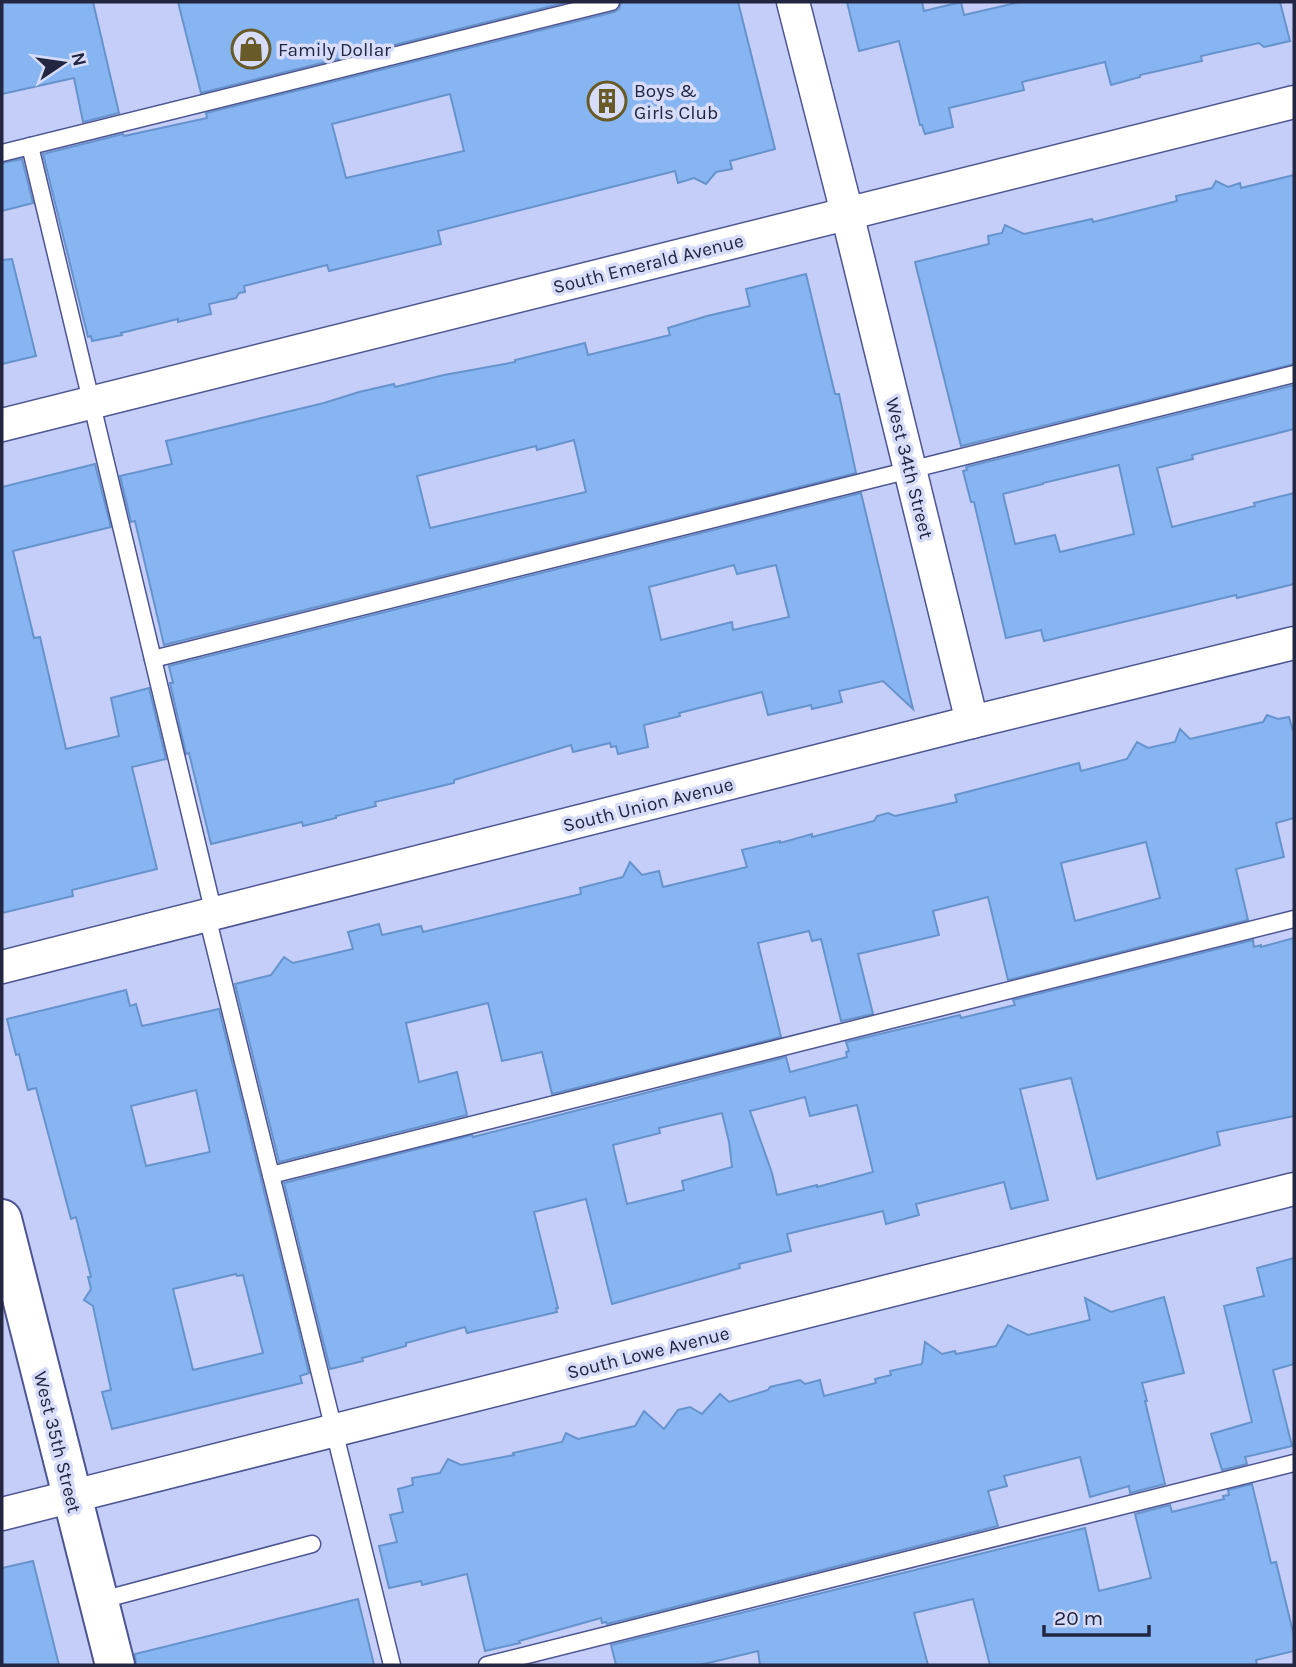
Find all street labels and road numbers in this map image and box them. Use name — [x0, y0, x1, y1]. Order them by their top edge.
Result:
street label: South Emerald Avenue — [551, 230, 746, 298]
street label: West 34th Street — [881, 395, 937, 541]
street label: South Union Avenue — [561, 773, 736, 837]
street label: South Lowe Avenue — [565, 1322, 732, 1384]
street label: West 35th Street — [29, 1369, 85, 1515]

